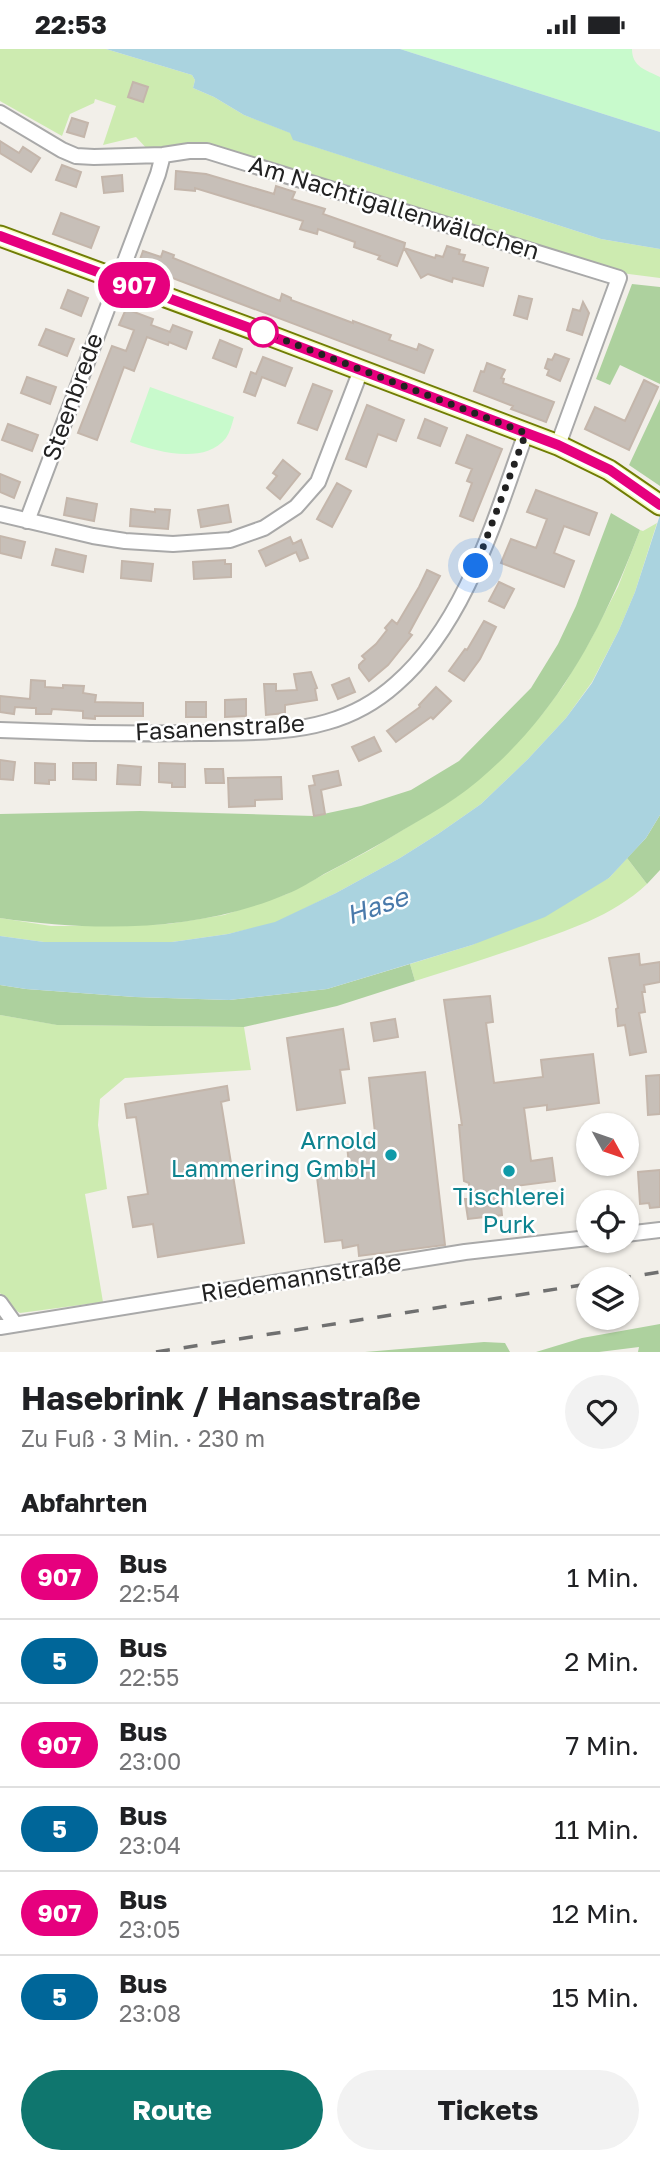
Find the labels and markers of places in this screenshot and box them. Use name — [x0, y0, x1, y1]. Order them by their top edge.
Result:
unlabelled marker — [248, 317, 278, 347]
place label: Arnold Lammering GmbH — [171, 1125, 377, 1182]
marker: Arnold Lammering GmbH — [383, 1147, 399, 1163]
marker: Tischlerei Purk — [501, 1163, 517, 1179]
place label: Tischlerei Purk — [453, 1181, 565, 1238]

